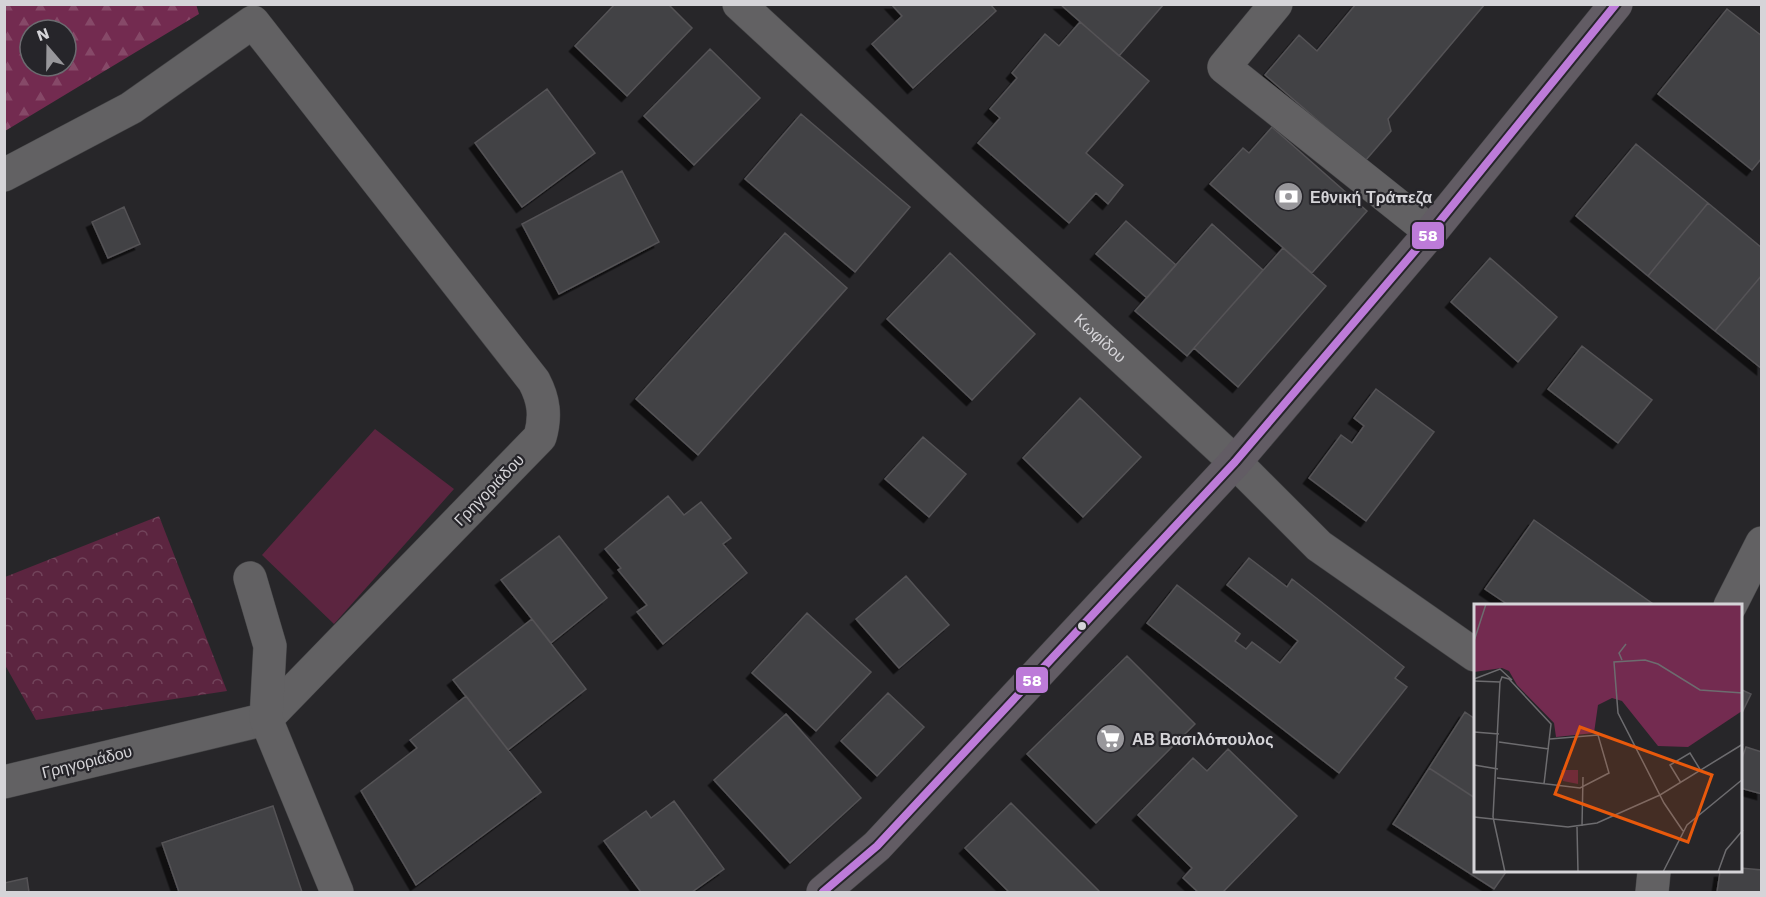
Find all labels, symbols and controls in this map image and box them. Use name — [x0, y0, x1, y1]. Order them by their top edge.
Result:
north arrow — [18, 18, 78, 78]
text: N — [34, 23, 52, 45]
bank icon: Εθνική Τράπεζα — [1273, 181, 1305, 213]
place label: Εθνική Τράπεζα — [1310, 188, 1432, 207]
line badge: 58 — [1411, 221, 1445, 250]
text: 58 — [1418, 226, 1438, 245]
street label: Κωφίδου — [1071, 309, 1130, 366]
street label: Γρηγοριάδου — [450, 450, 528, 530]
inset map — [1474, 604, 1742, 873]
unlabelled marker — [1076, 620, 1088, 632]
line badge: 58 — [1015, 666, 1049, 694]
text: 58 — [1022, 671, 1042, 690]
supermarket icon: ΑΒ Βασιλόπουλος — [1095, 723, 1127, 755]
place label: ΑΒ Βασιλόπουλος — [1132, 730, 1273, 749]
street label: Γρηγοριάδου — [40, 742, 134, 782]

